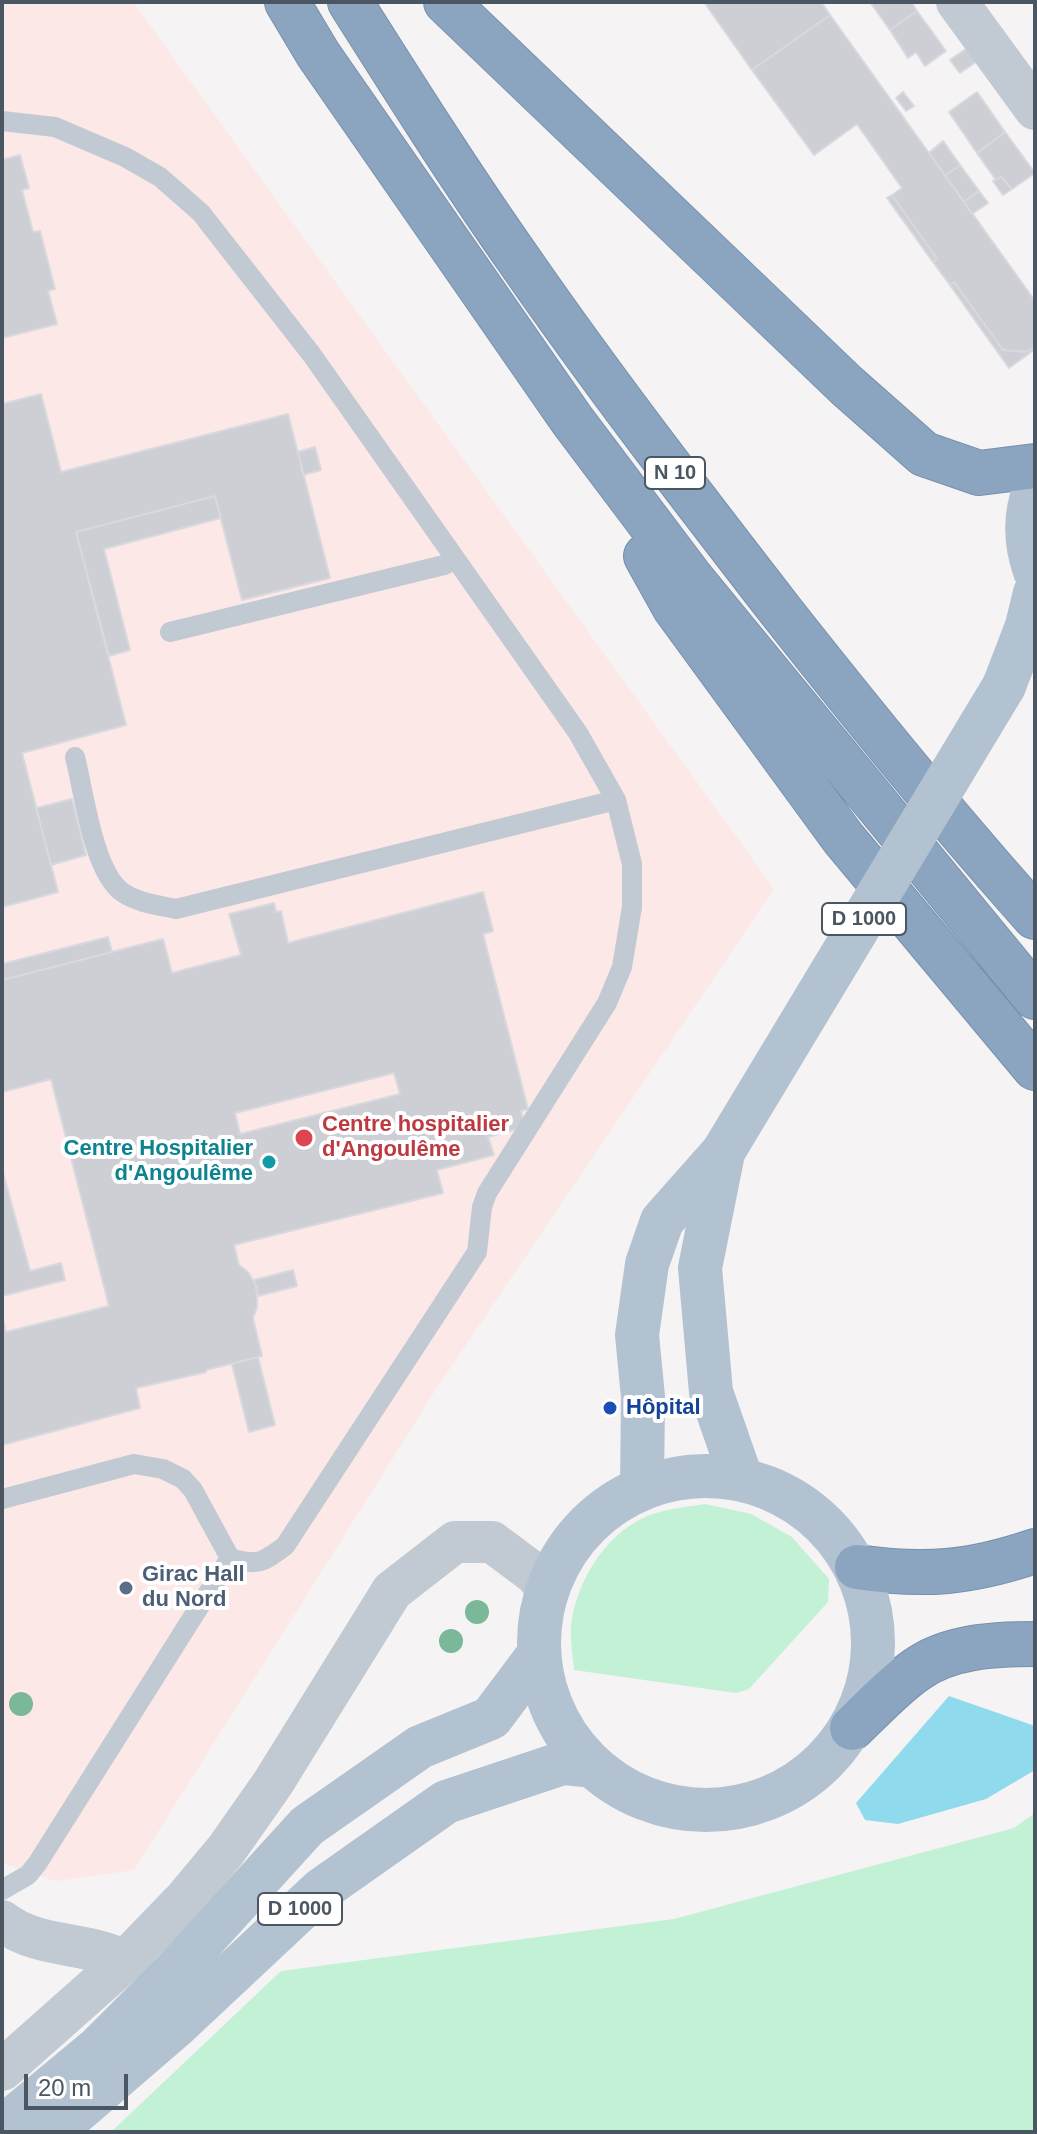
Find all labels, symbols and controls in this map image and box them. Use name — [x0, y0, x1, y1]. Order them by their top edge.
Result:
road number: N 10 — [645, 457, 705, 489]
road number: D 1000 — [822, 903, 906, 935]
place label: Centre hospitalier d'Angoulême — [322, 1112, 509, 1164]
marker: Centre hospitalier d'Angoulême — [293, 1127, 315, 1149]
place label: Centre Hospitalier d'Angoulême — [64, 1136, 253, 1188]
marker: Centre Hospitalier d'Angoulême — [260, 1153, 278, 1171]
place label: Hôpital — [626, 1395, 701, 1421]
marker: Hôpital — [601, 1399, 619, 1417]
place label: Girac Hall du Nord — [142, 1562, 245, 1614]
marker: Girac Hall du Nord — [117, 1579, 135, 1597]
road number: D 1000 — [258, 1893, 342, 1925]
scale bar — [28, 2058, 132, 2108]
text: 20 m — [38, 2074, 91, 2101]

